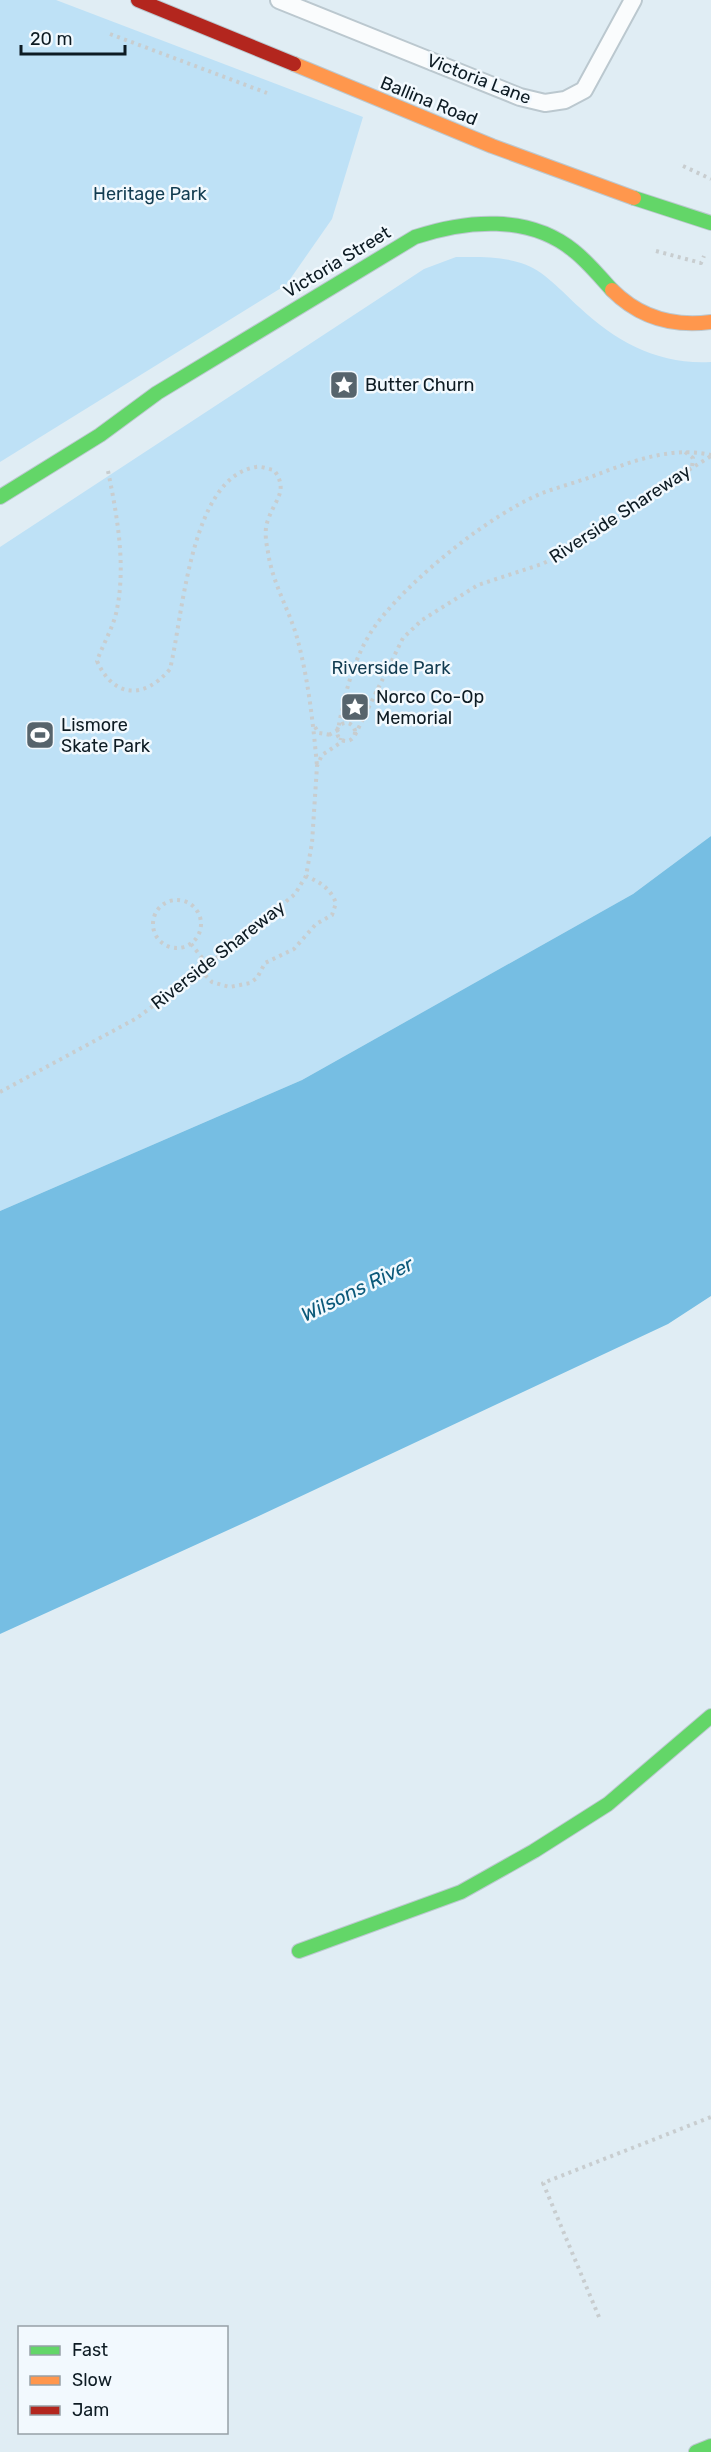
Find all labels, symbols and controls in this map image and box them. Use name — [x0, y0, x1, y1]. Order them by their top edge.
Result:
scale bar — [21, 18, 124, 56]
text: 20 m — [30, 28, 72, 50]
street label: Victoria Lane — [424, 49, 534, 109]
street label: Ballina Road — [377, 72, 481, 130]
park label: Heritage Park — [93, 183, 208, 205]
street label: Victoria Street — [279, 221, 395, 303]
place icon: Butter Churn — [328, 369, 360, 401]
place label: Butter Churn — [365, 374, 474, 396]
street label: Riverside Shareway — [545, 460, 695, 568]
park label: Riverside Park — [332, 657, 451, 679]
place label: Norco Co-Op Memorial — [376, 686, 484, 729]
place icon: Norco Co-Op Memorial — [339, 691, 371, 723]
place label: Lismore Skate Park — [61, 714, 151, 757]
sports icon: Lismore Skate Park — [24, 719, 56, 751]
street label: Riverside Shareway — [147, 896, 289, 1014]
water label: Wilsons River — [297, 1251, 418, 1327]
legend — [18, 2326, 228, 2434]
text: Fast — [72, 2339, 108, 2361]
text: Slow — [72, 2369, 112, 2391]
text: Jam — [72, 2399, 109, 2421]

